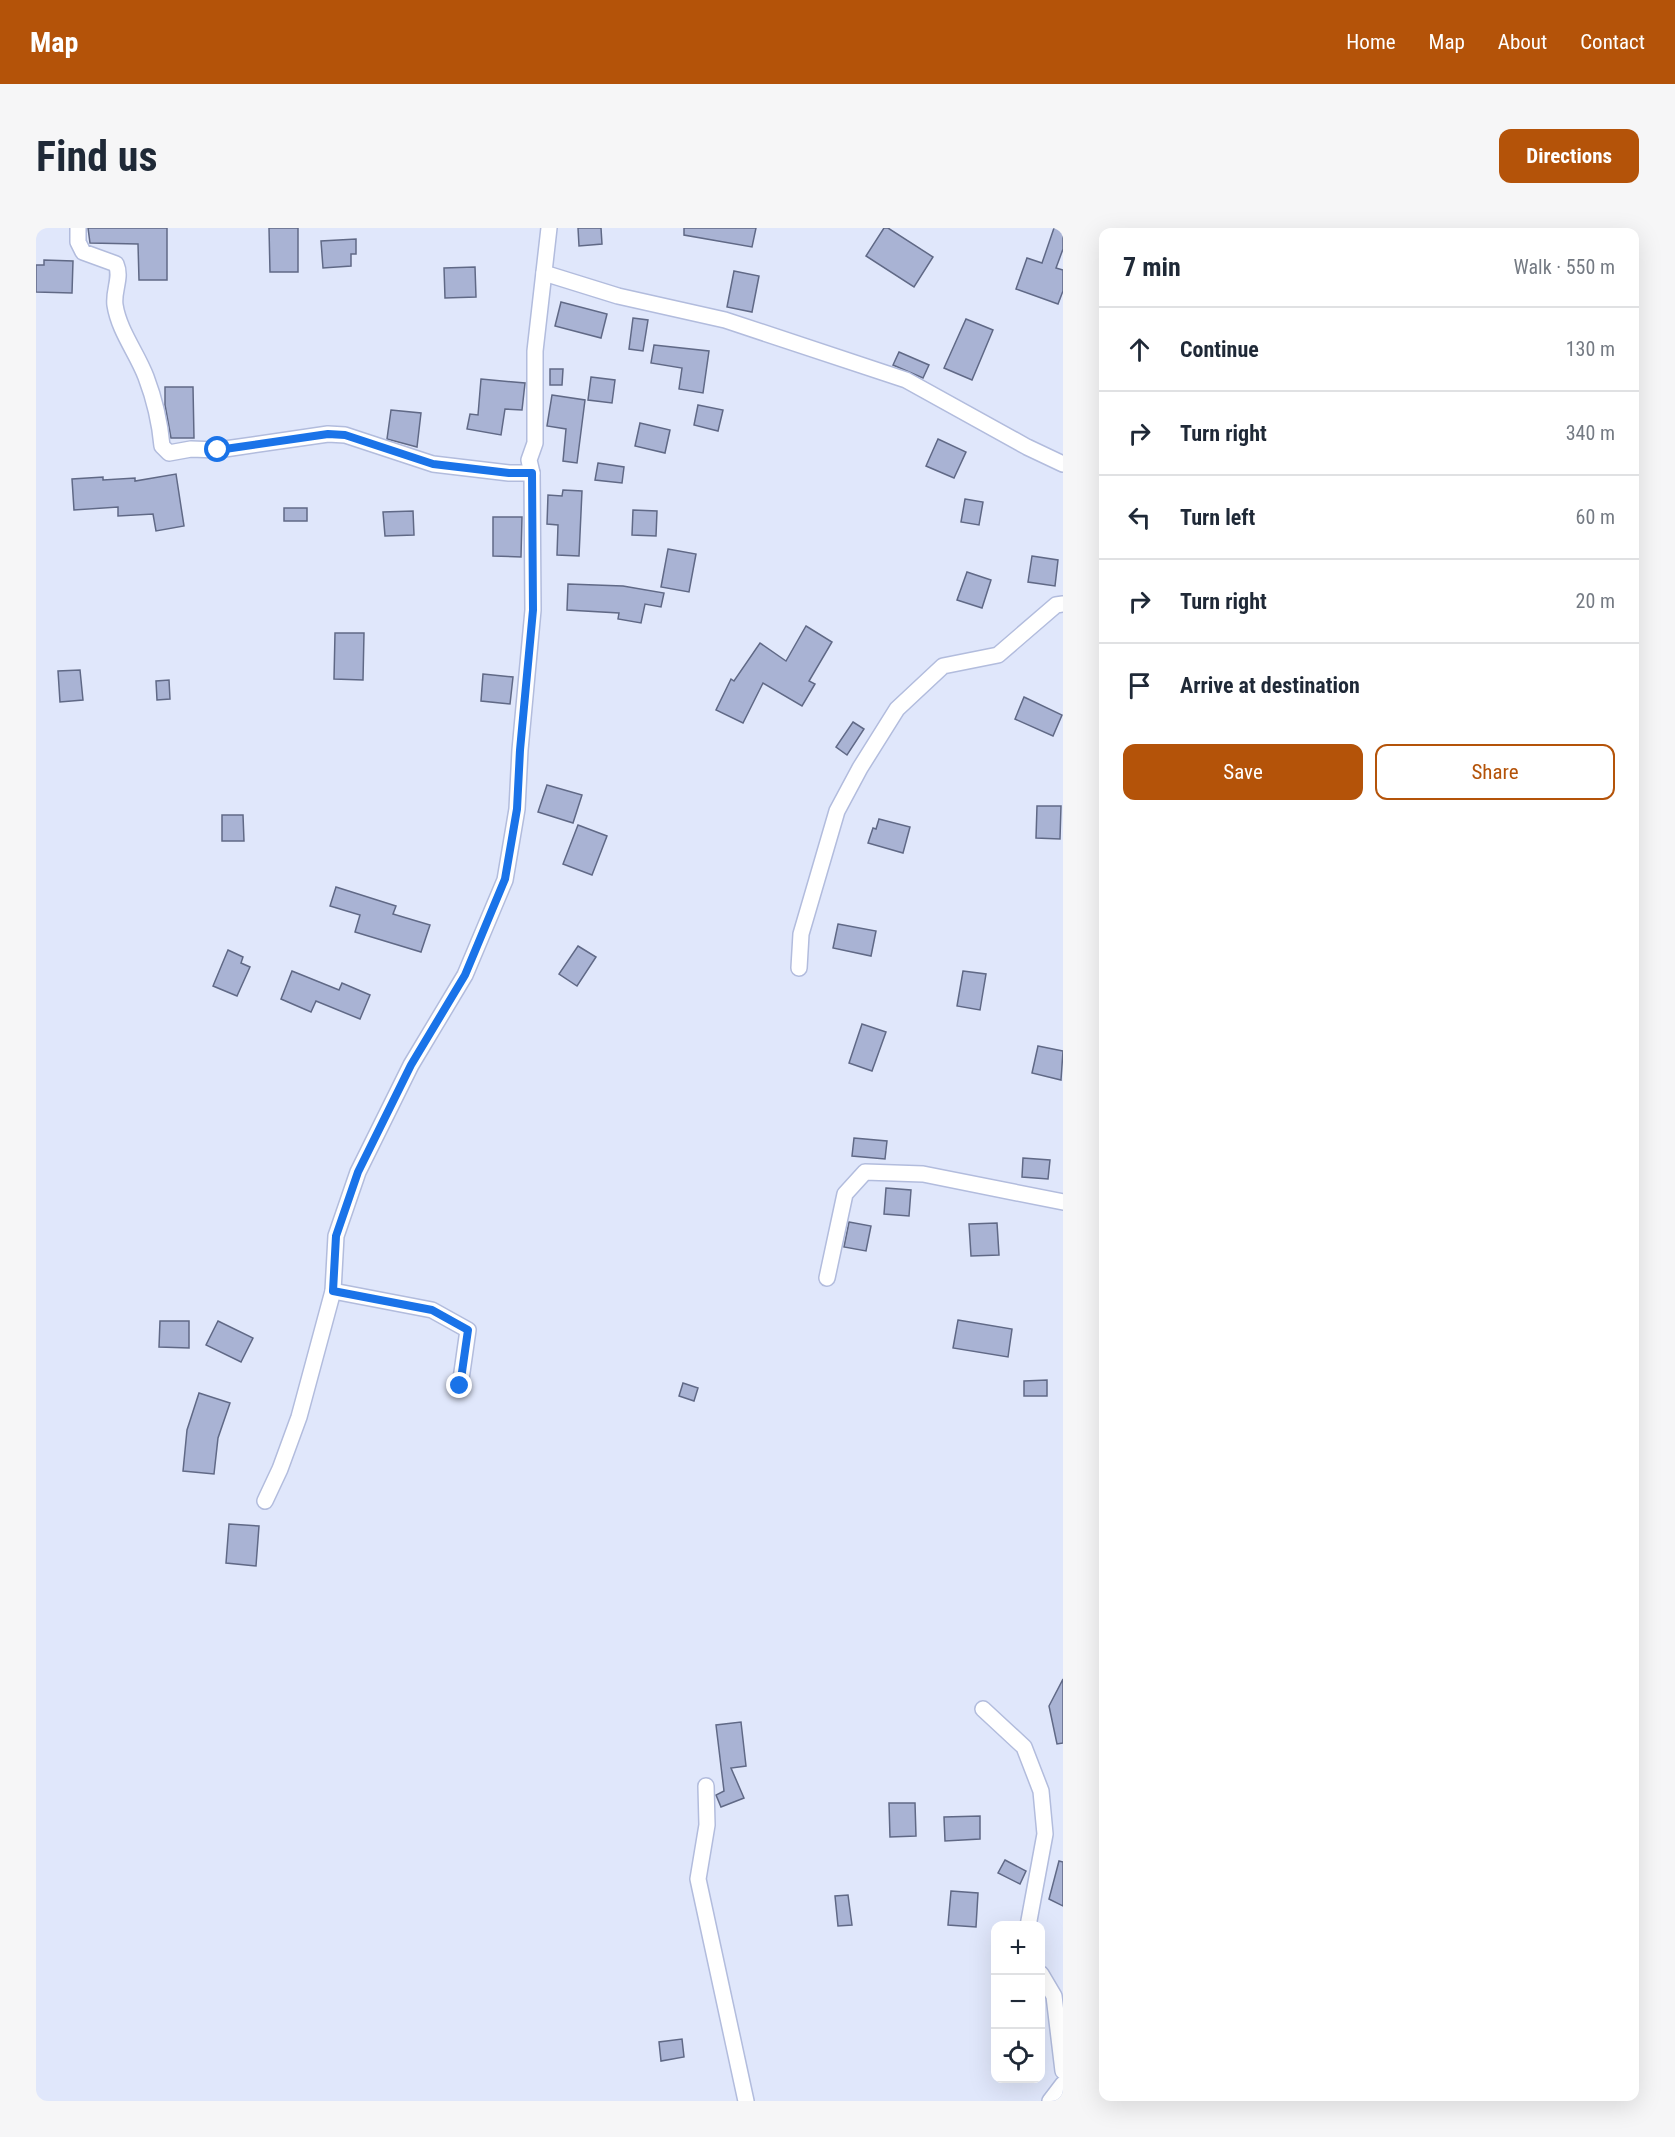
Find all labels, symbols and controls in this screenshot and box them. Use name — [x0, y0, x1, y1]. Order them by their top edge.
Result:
text: Map — [30, 26, 78, 59]
text: Home — [1346, 30, 1396, 54]
text: Map — [1429, 30, 1465, 54]
text: About — [1498, 30, 1547, 54]
text: Contact — [1580, 30, 1645, 54]
button: Directions — [1499, 129, 1639, 183]
text: Find us — [36, 132, 157, 181]
text: 7 min — [1123, 252, 1181, 282]
text: Walk · 550 m — [1514, 255, 1615, 279]
icon: ahead — [1123, 333, 1156, 366]
text: Continue — [1180, 337, 1259, 362]
text: 130 m — [1566, 337, 1615, 361]
icon: right — [1123, 417, 1156, 450]
text: Turn right — [1180, 421, 1267, 446]
text: 340 m — [1566, 421, 1615, 445]
route start — [204, 436, 230, 462]
icon: left — [1123, 501, 1156, 534]
text: Turn left — [1180, 505, 1255, 530]
text: 60 m — [1576, 505, 1615, 529]
icon: right — [1123, 585, 1156, 618]
text: Turn right — [1180, 589, 1267, 614]
text: 20 m — [1576, 589, 1615, 613]
icon: arrive — [1123, 669, 1156, 702]
text: Arrive at destination — [1180, 673, 1360, 698]
button: Save — [1123, 744, 1363, 800]
button: Share — [1375, 744, 1615, 800]
route end — [446, 1372, 472, 1398]
map controls — [991, 1921, 1045, 2083]
button: + — [991, 1921, 1045, 1975]
button: − — [991, 1975, 1045, 2029]
button: locate — [991, 2029, 1045, 2083]

